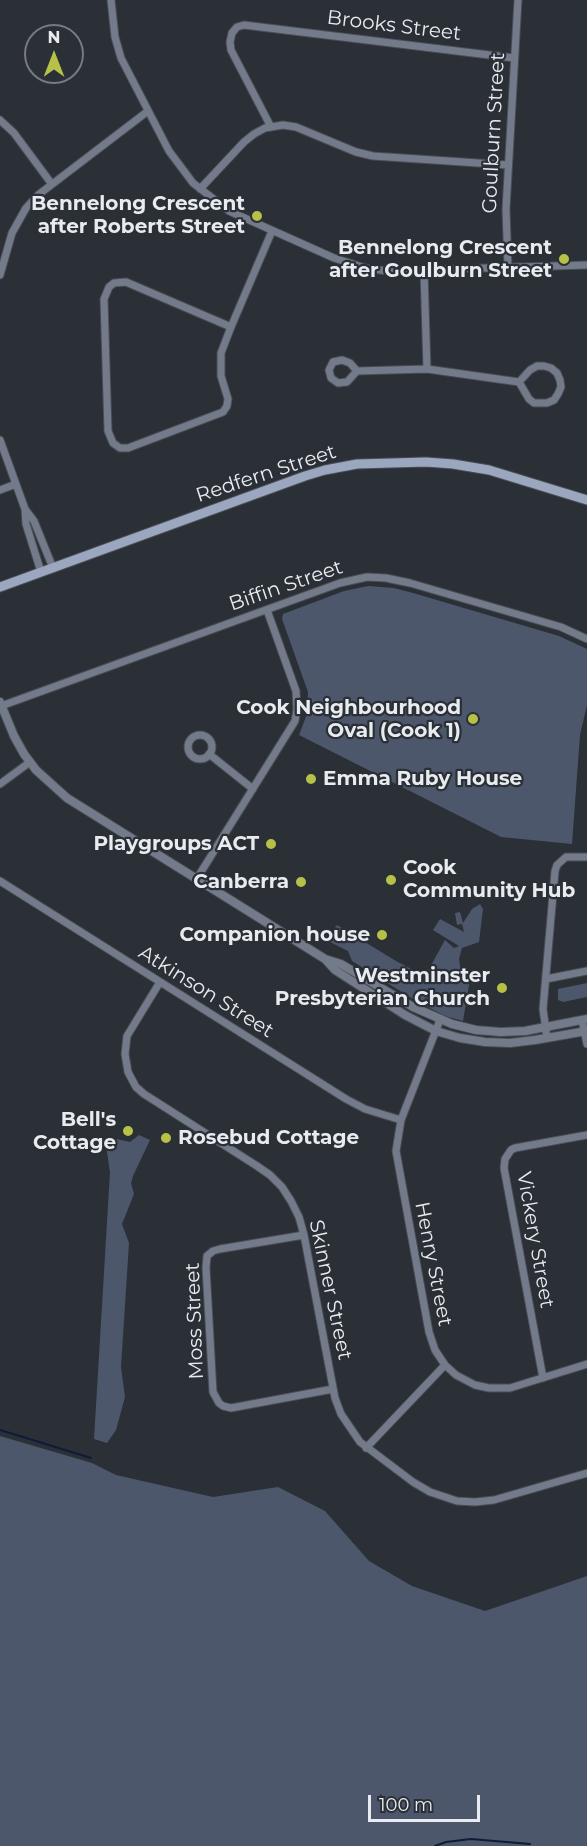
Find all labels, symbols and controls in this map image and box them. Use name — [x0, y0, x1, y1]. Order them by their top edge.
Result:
street label: Brooks Street — [326, 6, 462, 46]
north arrow — [24, 24, 84, 84]
text: N — [48, 28, 60, 47]
street label: Goulburn Street — [478, 52, 510, 214]
place label: Bennelong Crescent after Roberts Street — [31, 192, 245, 239]
marker: Bennelong Crescent after Roberts Street — [250, 209, 264, 223]
place label: Bennelong Crescent after Goulburn Street — [329, 236, 552, 283]
marker: Bennelong Crescent after Goulburn Street — [557, 252, 571, 266]
street label: Redfern Street — [193, 440, 339, 508]
street label: Biffin Street — [226, 555, 346, 617]
place label: Cook Neighbourhood Oval (Cook 1) — [236, 696, 461, 743]
marker: Cook Neighbourhood Oval (Cook 1) — [466, 712, 480, 726]
place label: Emma Ruby House — [323, 767, 522, 791]
marker: Emma Ruby House — [304, 772, 318, 786]
place label: Playgroups ACT — [93, 832, 259, 856]
marker: Playgroups ACT — [264, 837, 278, 851]
place label: Cook Community Hub — [403, 856, 575, 903]
place label: Canberra — [193, 870, 289, 894]
marker: Cook Community Hub — [384, 873, 398, 887]
marker: Canberra — [294, 875, 308, 889]
place label: Companion house — [179, 923, 370, 947]
marker: Companion house — [375, 928, 389, 942]
street label: Atkinson Street — [134, 941, 278, 1043]
place label: Westminster Presbyterian Church — [275, 964, 490, 1011]
marker: Westminster Presbyterian Church — [495, 981, 509, 995]
place label: Bell's Cottage — [33, 1108, 116, 1155]
marker: Bell's Cottage — [121, 1124, 135, 1138]
place label: Rosebud Cottage — [178, 1126, 359, 1150]
marker: Rosebud Cottage — [159, 1131, 173, 1145]
street label: Vickery Street — [511, 1170, 559, 1310]
street label: Henry Street — [409, 1200, 457, 1328]
street label: Skinner Street — [303, 1218, 357, 1362]
street label: Moss Street — [181, 1262, 209, 1380]
scale bar — [371, 1783, 484, 1821]
text: 100 m — [379, 1794, 433, 1816]

